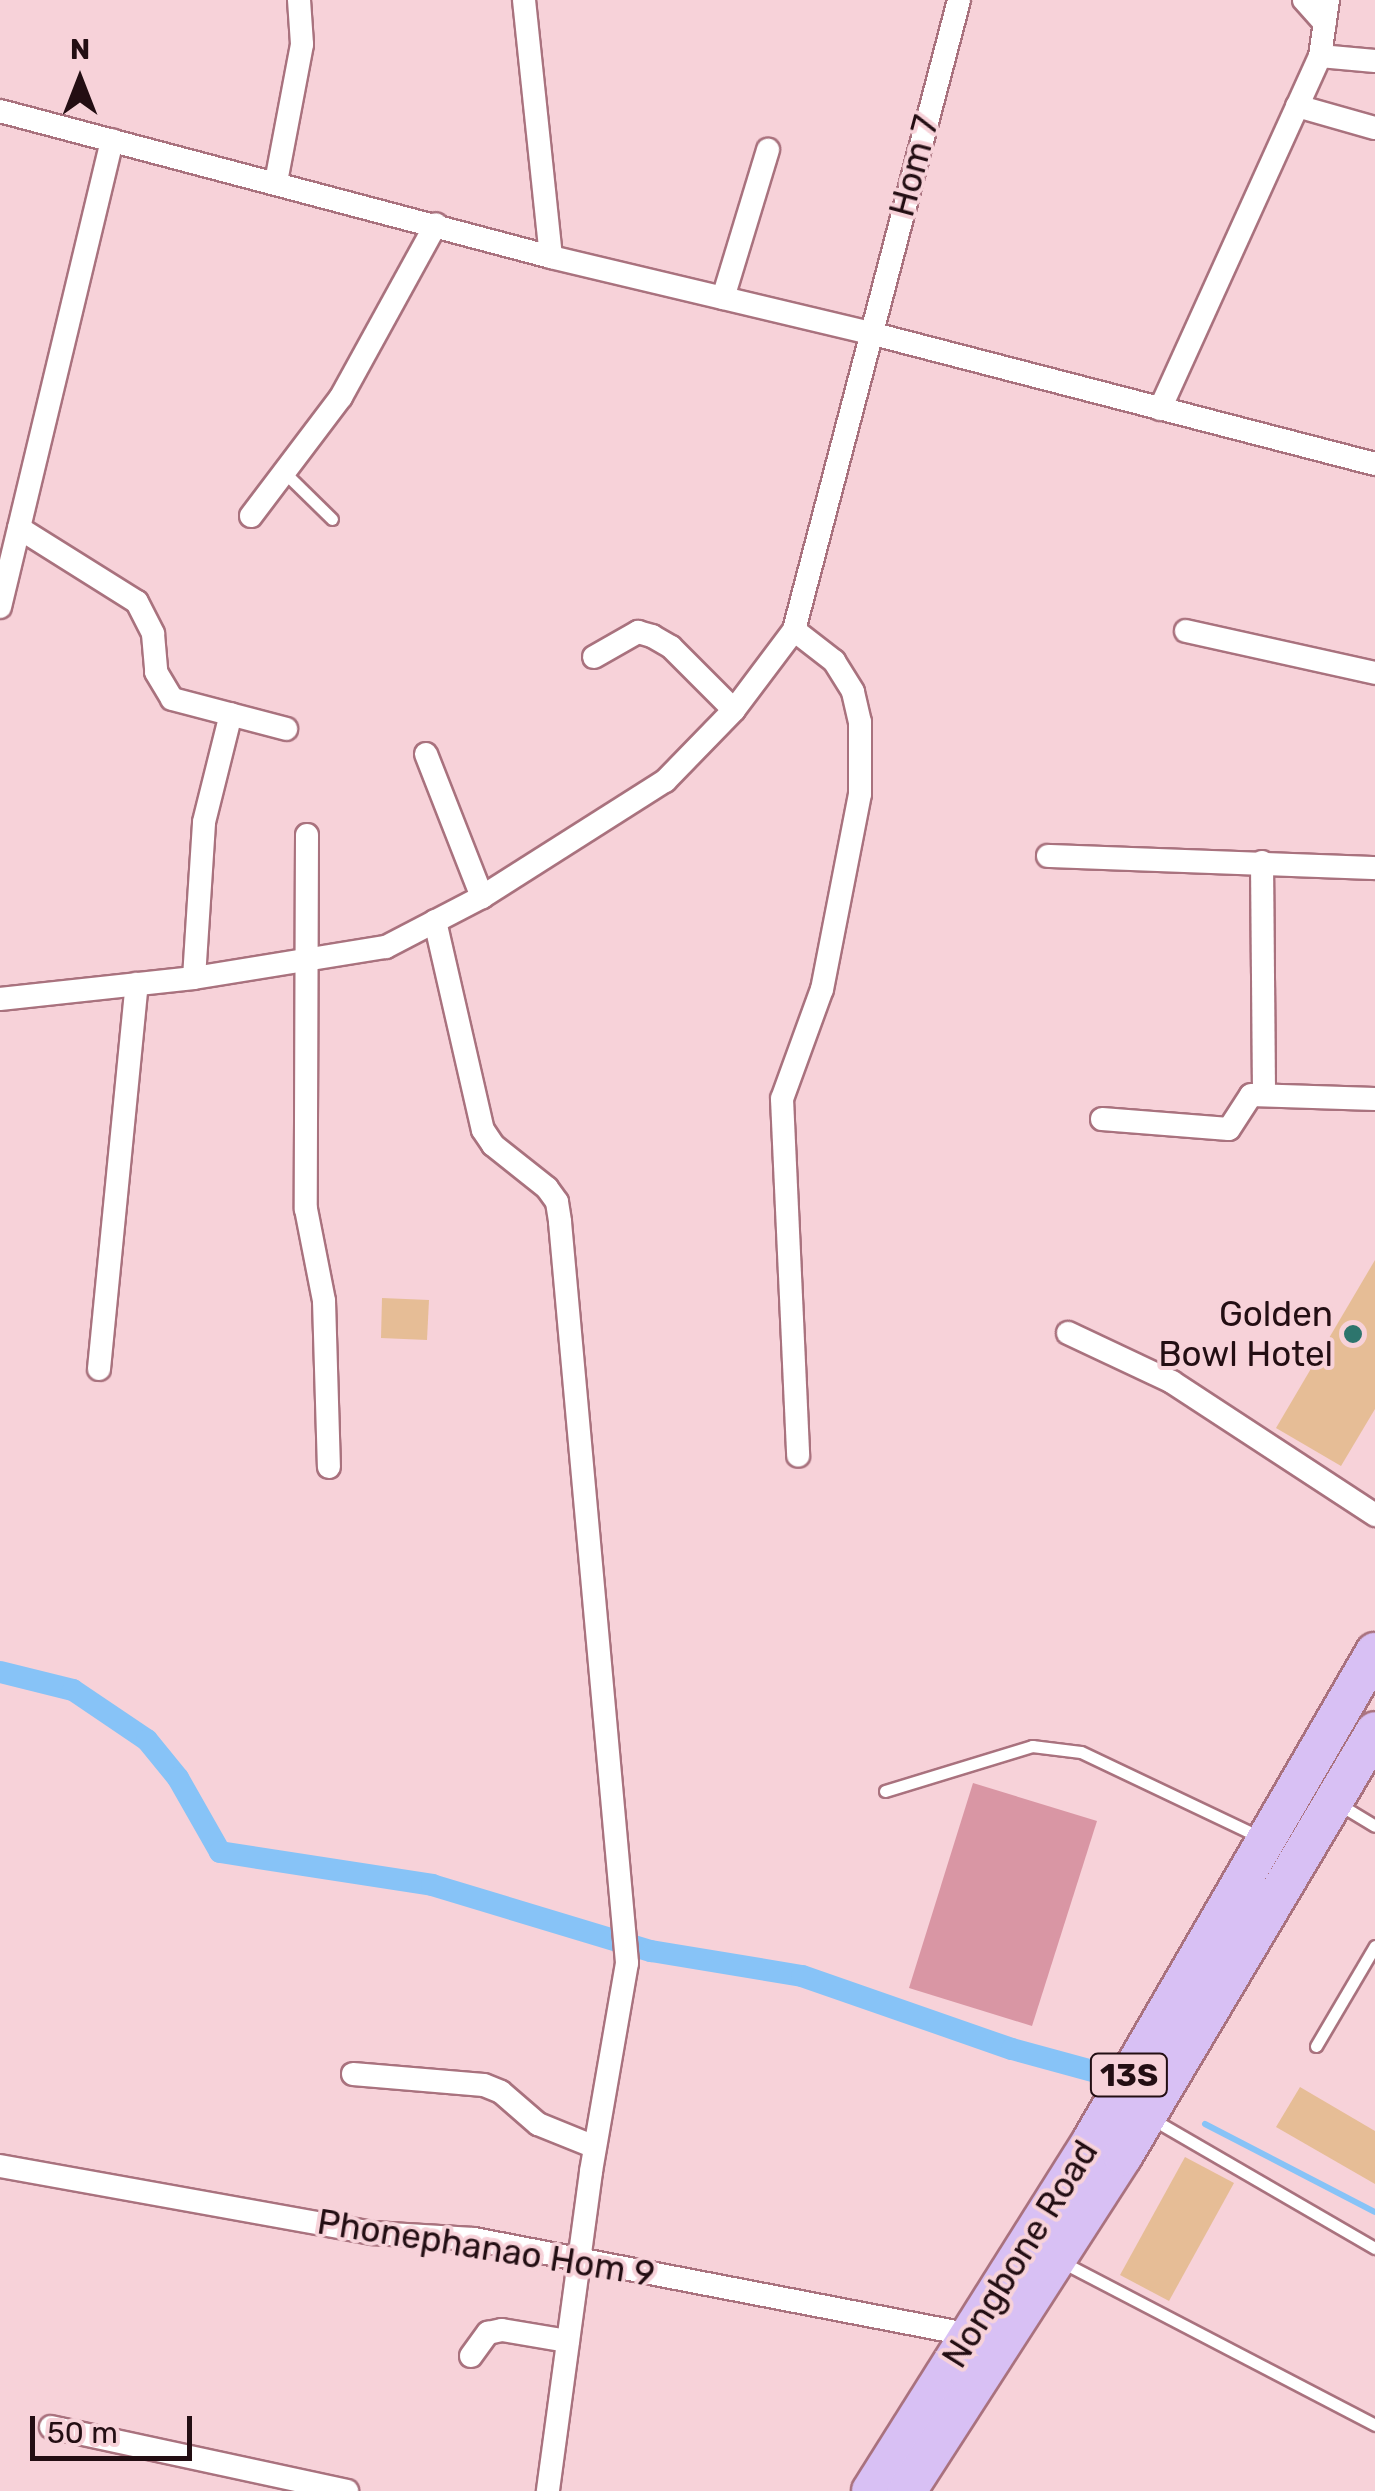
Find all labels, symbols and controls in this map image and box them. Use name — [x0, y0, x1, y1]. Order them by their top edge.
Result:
north arrow — [30, 30, 130, 130]
text: N — [70, 33, 90, 66]
street label: Hom 7 — [880, 111, 948, 221]
place label: Golden Bowl Hotel — [1158, 1293, 1333, 1375]
marker: Golden Bowl Hotel — [1342, 1323, 1364, 1345]
road number: 13S — [1089, 2048, 1169, 2102]
street label: Nongbone Road — [933, 2133, 1107, 2375]
street label: Phonephanao Hom 9 — [314, 2201, 658, 2295]
scale bar — [35, 2396, 198, 2458]
text: 50 m — [47, 2415, 118, 2451]

